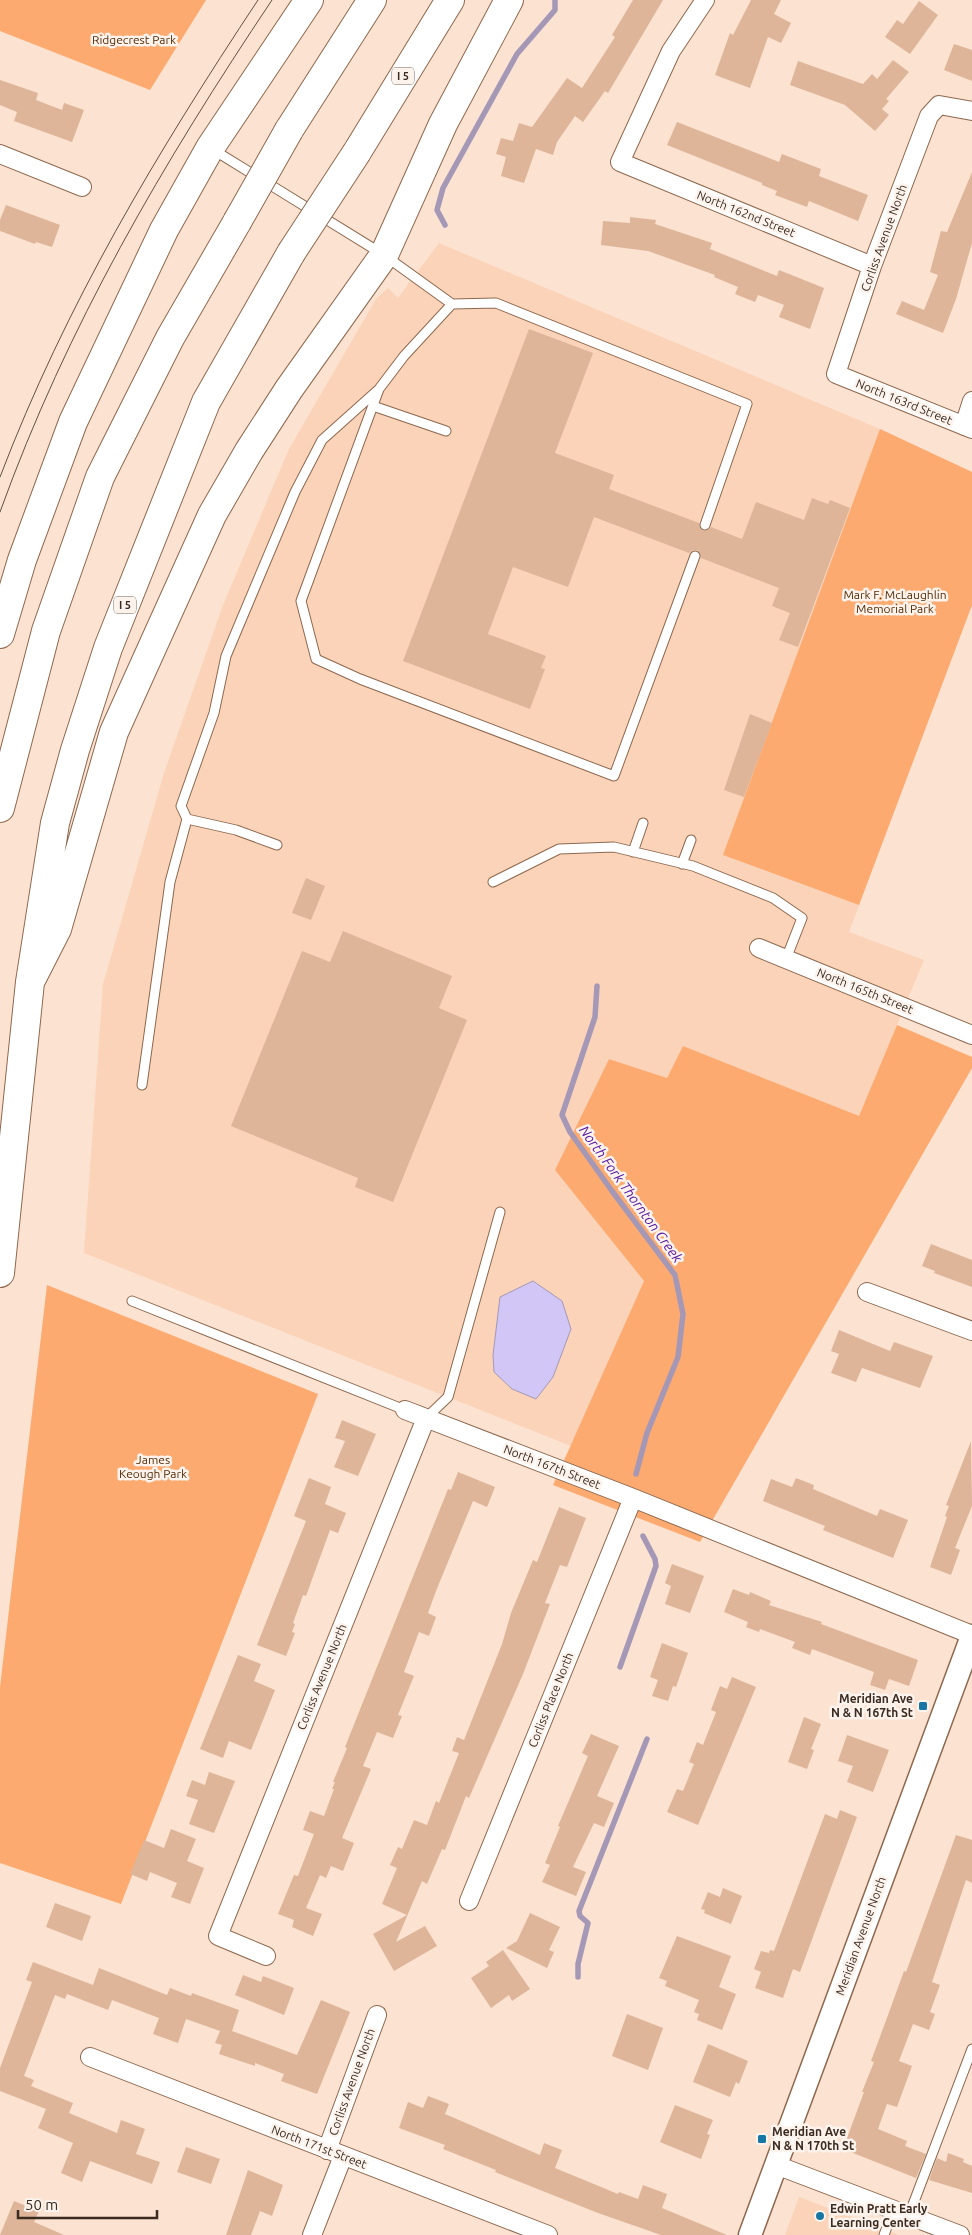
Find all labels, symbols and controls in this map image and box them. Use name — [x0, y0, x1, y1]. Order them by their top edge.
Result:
park label: Ridgecrest Park — [92, 33, 176, 46]
road number: I 5 — [392, 68, 414, 84]
street label: Corliss Avenue North — [858, 182, 909, 293]
street label: North 162nd Street — [695, 188, 798, 239]
street label: North 163rd Street — [854, 376, 954, 427]
park label: Mark F. McLaughlin Memorial Park — [843, 588, 947, 615]
road number: I 5 — [114, 596, 136, 614]
street label: North 165th Street — [815, 965, 915, 1016]
water label: North Fork Thornton Creek — [576, 1122, 686, 1266]
street label: North 167th Street — [502, 1442, 603, 1491]
park label: James Keough Park — [119, 1453, 187, 1480]
street label: Corliss Avenue North — [294, 1622, 349, 1732]
street label: Corliss Place North — [526, 1650, 576, 1749]
place label: Meridian Ave N & N 167th St — [831, 1692, 913, 1719]
marker: Meridian Ave N & N 167th St — [917, 1700, 929, 1712]
street label: Meridian Avenue North — [833, 1875, 888, 1997]
street label: Corliss Avenue North — [326, 2026, 377, 2137]
street label: North 171st Street — [270, 2122, 369, 2171]
place label: Meridian Ave N & N 170th St — [772, 2125, 854, 2152]
marker: Meridian Ave N & N 170th St — [756, 2133, 768, 2145]
scale bar — [18, 2188, 156, 2220]
text: 50 m — [25, 2196, 58, 2213]
place label: Edwin Pratt Early Learning Center — [830, 2202, 928, 2229]
marker: Edwin Pratt Early Learning Center — [814, 2210, 826, 2222]

